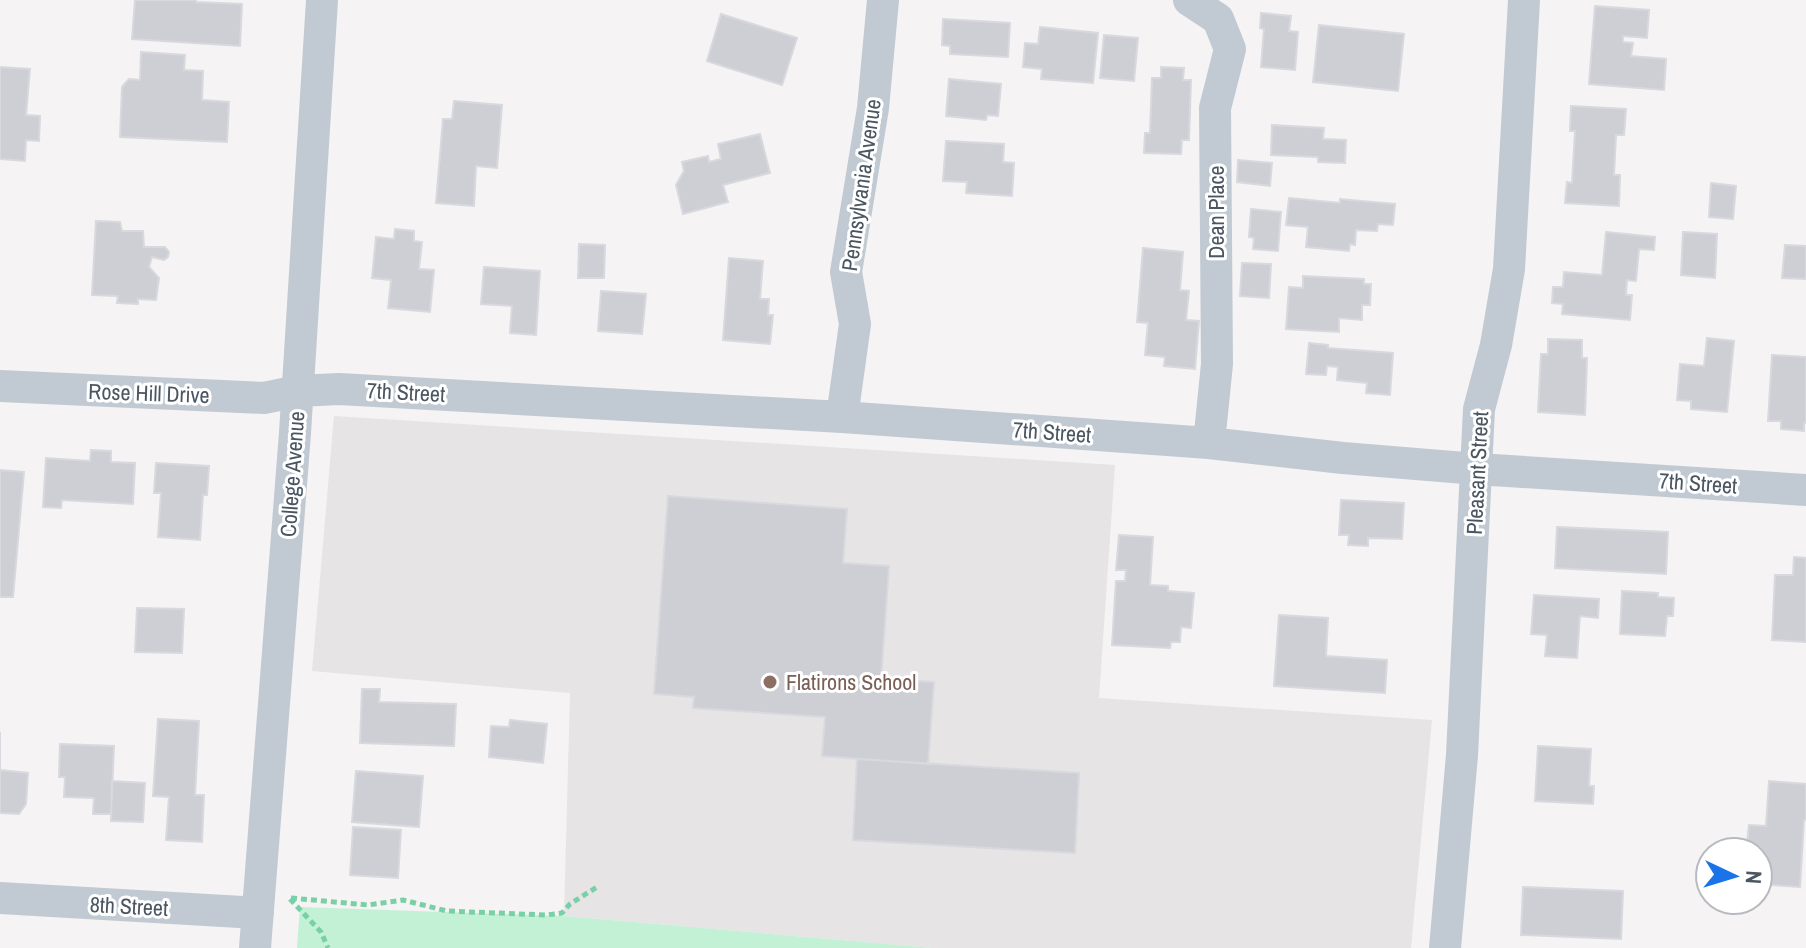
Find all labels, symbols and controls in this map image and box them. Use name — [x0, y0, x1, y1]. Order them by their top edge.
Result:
street label: Pennsylvania Avenue — [834, 97, 888, 273]
street label: Dean Place — [1201, 165, 1231, 259]
street label: 7th Street — [366, 375, 446, 409]
street label: Rose Hill Drive — [88, 376, 210, 410]
street label: College Avenue — [273, 410, 311, 538]
street label: Pleasant Street — [1459, 411, 1495, 535]
street label: 7th Street — [1012, 414, 1092, 450]
street label: 7th Street — [1658, 465, 1738, 501]
place label: Flatirons School — [786, 667, 916, 697]
marker: Flatirons School — [761, 673, 779, 691]
north arrow — [1694, 836, 1774, 916]
text: N — [1739, 870, 1769, 885]
street label: 8th Street — [89, 889, 169, 923]

